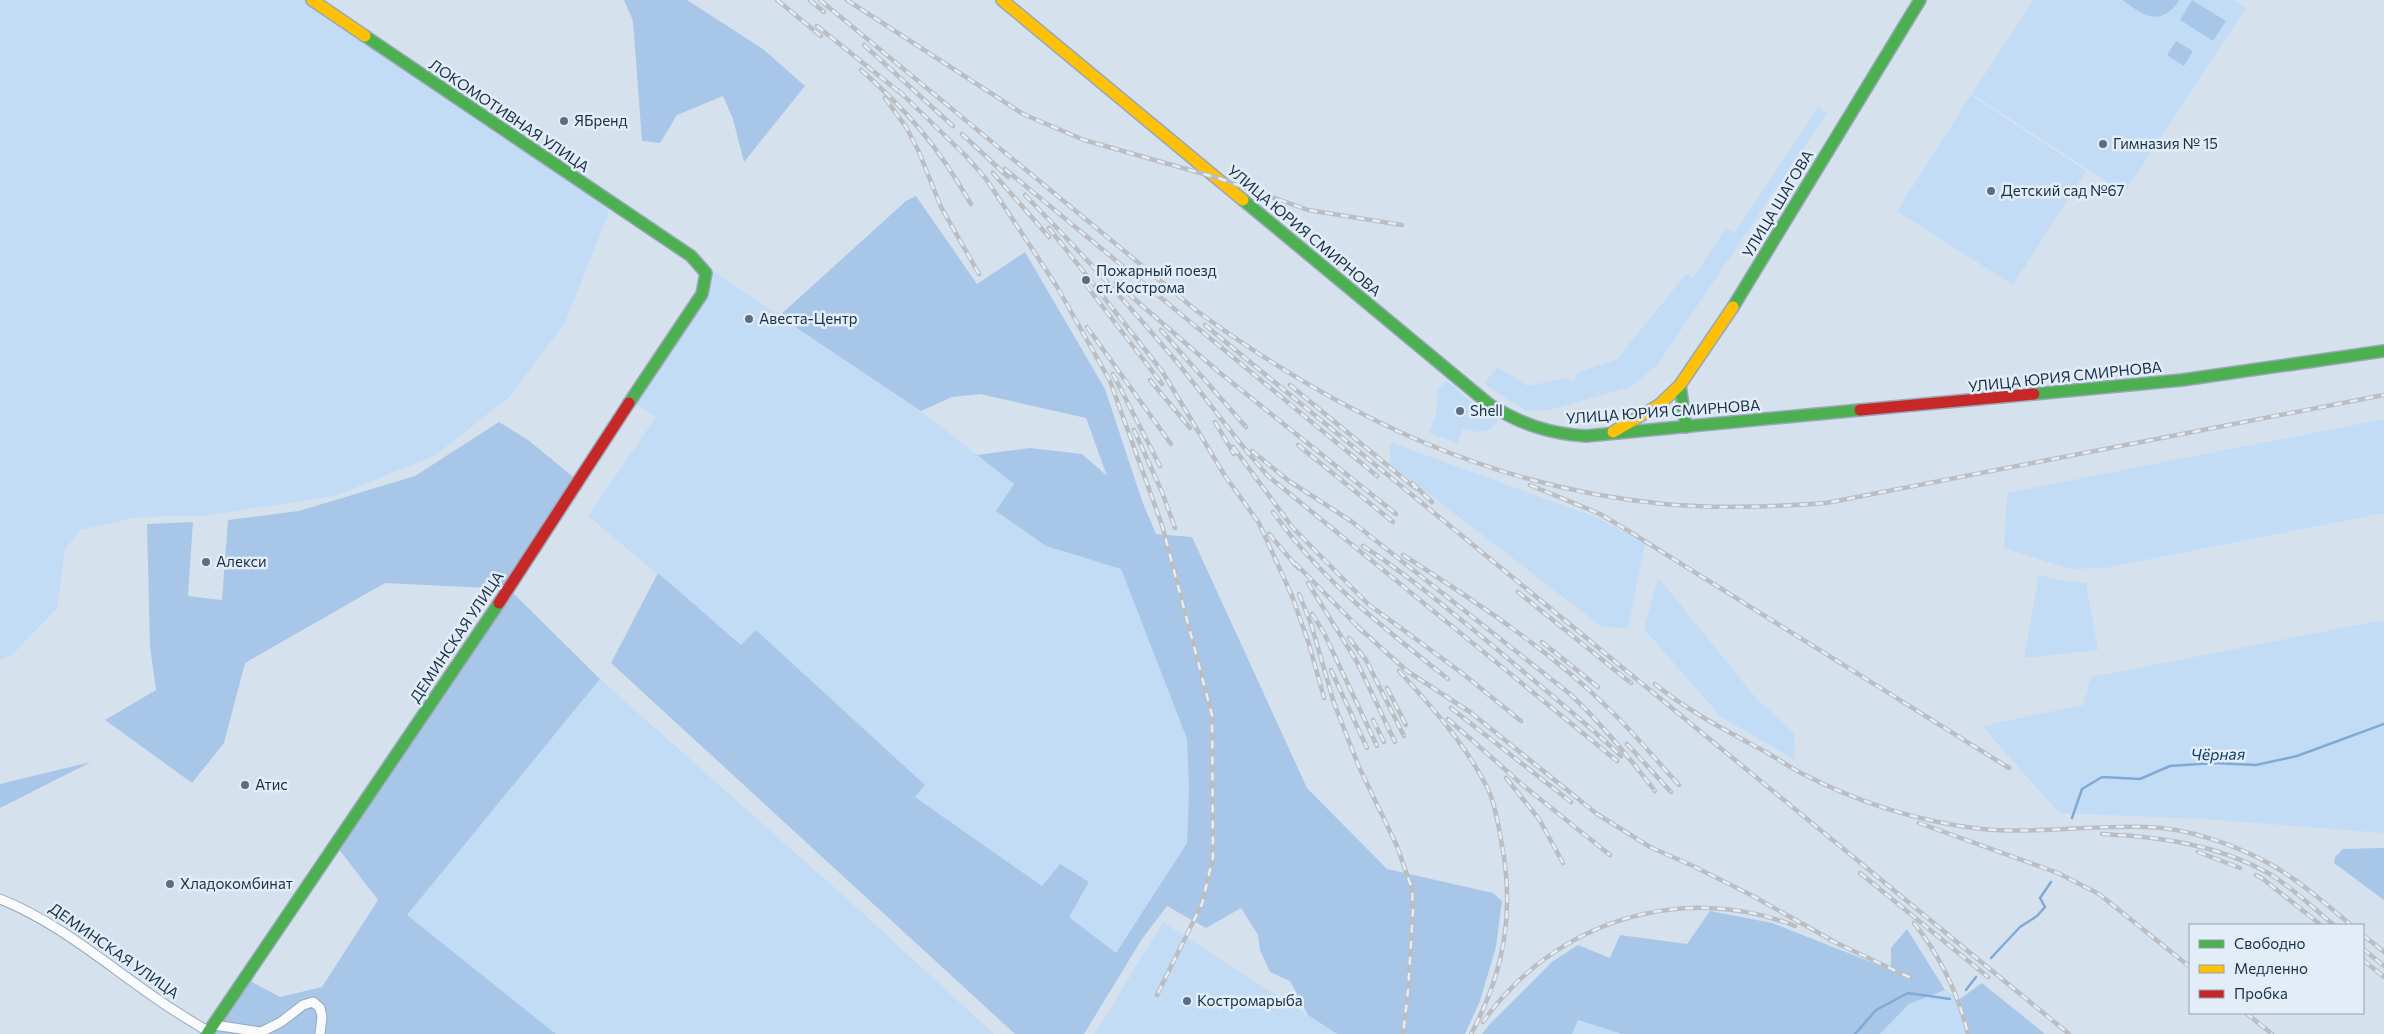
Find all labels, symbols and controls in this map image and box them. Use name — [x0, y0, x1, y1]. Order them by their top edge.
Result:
street label: ЛОКОМОТИВНАЯ УЛИЦА — [426, 55, 593, 176]
place label: ЯБренд — [574, 111, 628, 129]
marker: ЯБренд — [558, 115, 570, 127]
place label: Гимназия № 15 — [2113, 134, 2218, 152]
marker: Гимназия № 15 — [2097, 138, 2109, 150]
street label: УЛИЦА ШАГОВА — [1738, 146, 1816, 261]
street label: УЛИЦА ЮРИЯ СМИРНОВА — [1224, 161, 1385, 300]
place label: Детский сад №67 — [2001, 181, 2125, 199]
marker: Детский сад №67 — [1985, 185, 1997, 197]
place label: Пожарный поезд ст. Кострома — [1096, 261, 1217, 296]
marker: Пожарный поезд ст. Кострома — [1080, 274, 1092, 286]
place label: Авеста-Центр — [759, 309, 858, 327]
marker: Авеста-Центр — [743, 313, 755, 325]
street label: УЛИЦА ЮРИЯ СМИРНОВА — [1967, 357, 2163, 395]
street label: УЛИЦА ЮРИЯ СМИРНОВА — [1565, 395, 1761, 427]
place label: Shell — [1470, 401, 1503, 419]
marker: Shell — [1454, 405, 1466, 417]
place label: Алекси — [216, 552, 267, 570]
marker: Алекси — [200, 556, 212, 568]
street label: ДЕМИНСКАЯ УЛИЦА — [406, 567, 507, 705]
water label: Чёрная — [2191, 744, 2245, 763]
place label: Атис — [255, 775, 288, 793]
marker: Атис — [239, 779, 251, 791]
place label: Хладокомбинат — [180, 874, 293, 892]
marker: Хладокомбинат — [164, 878, 176, 890]
street label: ДЕМИНСКАЯ УЛИЦА — [46, 899, 183, 1002]
legend — [2189, 924, 2364, 1014]
text: Свободно — [2234, 934, 2305, 952]
text: Медленно — [2234, 959, 2308, 977]
text: Пробка — [2234, 984, 2288, 1002]
place label: Костромарыба — [1197, 991, 1303, 1009]
marker: Костромарыба — [1181, 995, 1193, 1007]

